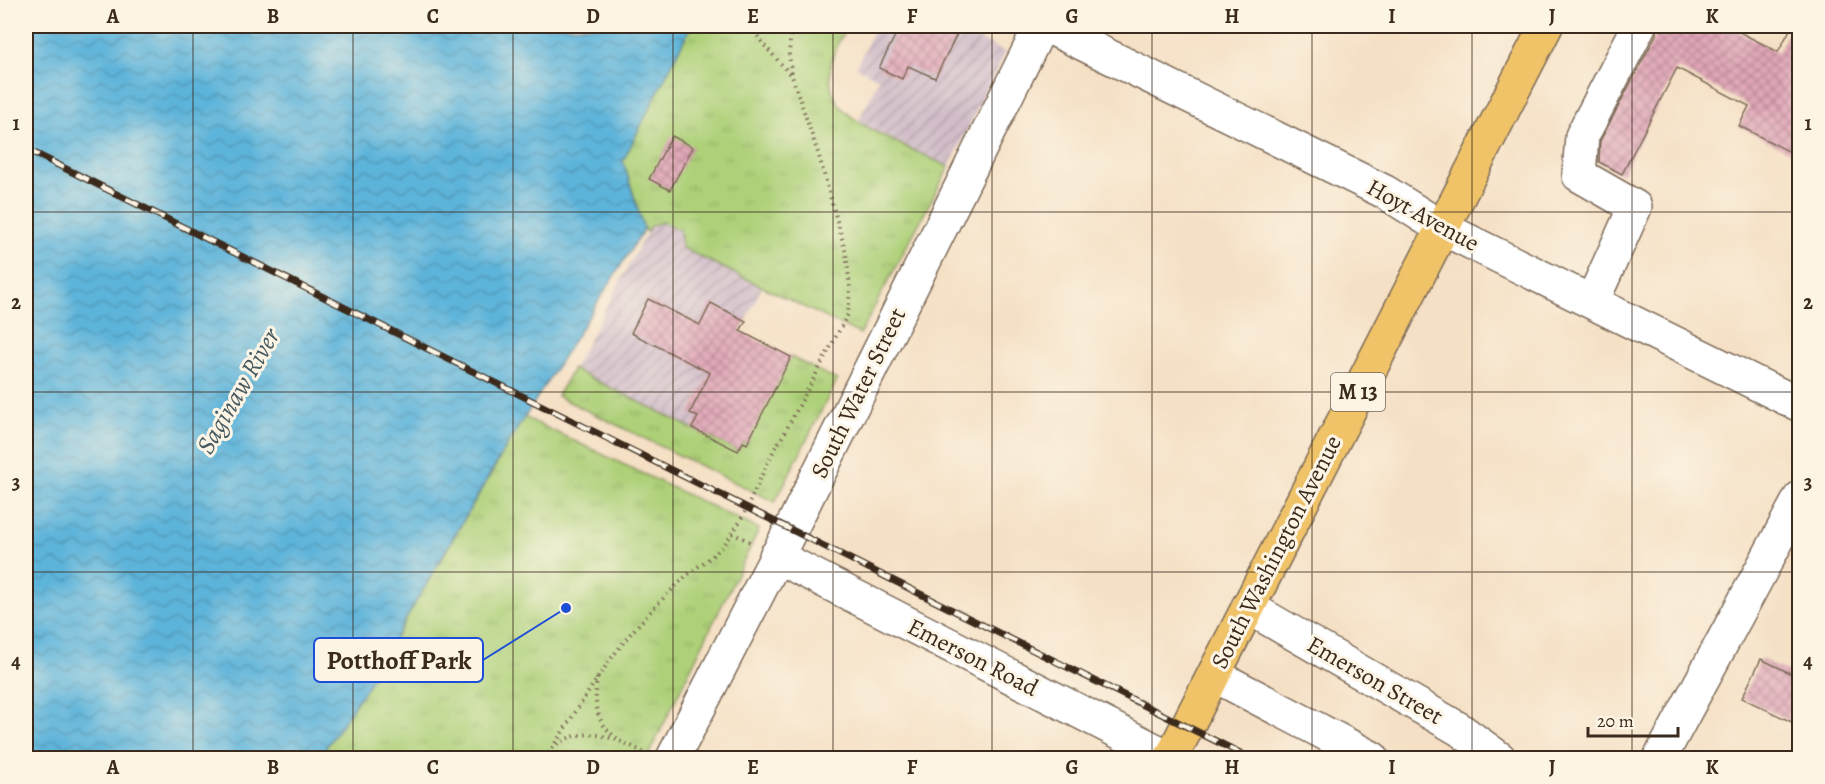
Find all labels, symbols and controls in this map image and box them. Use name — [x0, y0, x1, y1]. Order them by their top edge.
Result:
text: A — [106, 3, 120, 30]
text: B — [267, 3, 279, 30]
text: C — [427, 3, 439, 30]
text: D — [586, 3, 600, 30]
text: E — [747, 3, 759, 30]
text: F — [907, 3, 918, 30]
text: G — [1065, 3, 1079, 30]
text: H — [1225, 3, 1240, 30]
text: I — [1388, 3, 1396, 30]
text: J — [1549, 3, 1556, 30]
text: K — [1705, 3, 1719, 30]
text: 1 — [12, 110, 20, 137]
text: 1 — [1804, 110, 1812, 137]
street label: Hoyt Avenue — [1361, 171, 1485, 259]
text: 2 — [11, 289, 21, 316]
text: 2 — [1803, 289, 1813, 316]
street label: South Water Street — [803, 302, 913, 484]
water label: Saginaw River — [188, 321, 289, 460]
road number: M 13 — [1331, 373, 1385, 411]
street label: South Washington Avenue — [1203, 430, 1349, 674]
text: 3 — [12, 469, 20, 496]
text: 3 — [1804, 469, 1812, 496]
street label: Emerson Road — [902, 610, 1044, 704]
street label: Emerson Street — [1301, 628, 1449, 732]
callout: Potthoff Park — [314, 638, 483, 682]
text: Potthoff Park — [326, 643, 472, 678]
text: 4 — [11, 648, 21, 675]
text: 4 — [1803, 648, 1813, 675]
scale bar — [1588, 700, 1678, 738]
text: 20 m — [1597, 709, 1634, 733]
text: A — [106, 754, 120, 781]
text: B — [267, 754, 279, 781]
text: C — [427, 754, 439, 781]
text: D — [586, 754, 600, 781]
text: E — [747, 754, 759, 781]
text: F — [907, 754, 918, 781]
text: G — [1065, 754, 1079, 781]
text: H — [1225, 754, 1240, 781]
text: I — [1388, 754, 1396, 781]
text: J — [1549, 754, 1556, 781]
text: K — [1705, 754, 1719, 781]

